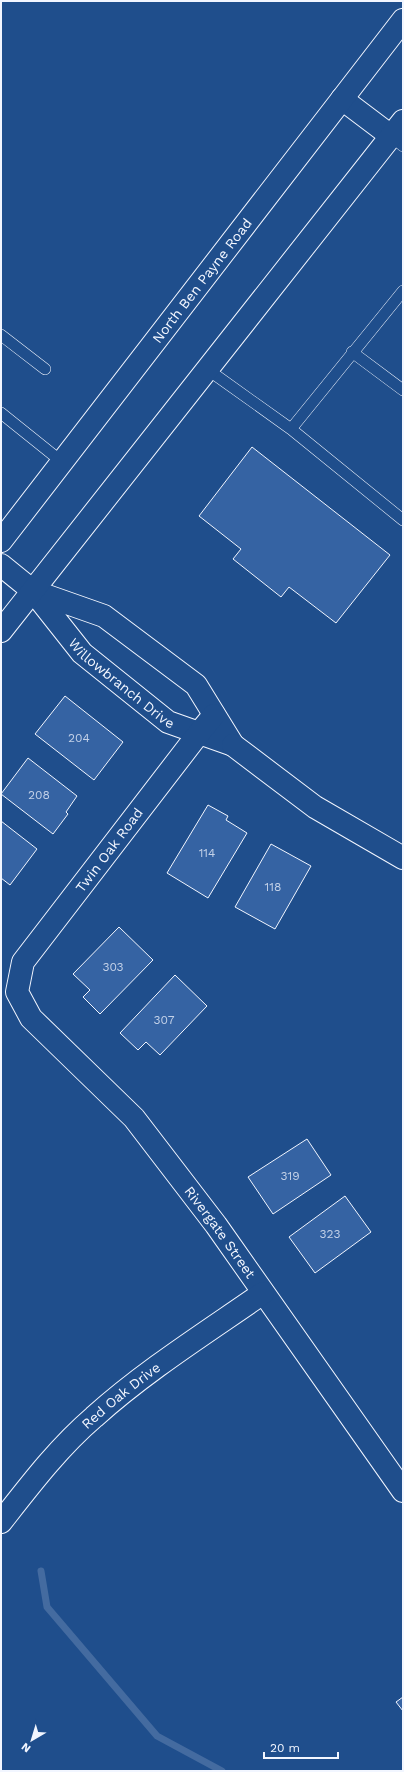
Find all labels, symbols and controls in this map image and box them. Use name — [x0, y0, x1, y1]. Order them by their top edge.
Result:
street label: North Ben Payne Road — [149, 215, 255, 346]
street label: Willowbranch Drive — [65, 635, 176, 731]
house number: 204 — [68, 731, 90, 745]
house number: 208 — [28, 788, 50, 802]
street label: Twin Oak Road — [72, 805, 146, 895]
house number: 114 — [199, 846, 215, 860]
house number: 118 — [265, 880, 281, 894]
house number: 303 — [102, 960, 124, 974]
house number: 307 — [154, 1013, 175, 1027]
house number: 319 — [280, 1169, 300, 1183]
street label: Rivergate Street — [181, 1183, 259, 1281]
house number: 323 — [320, 1227, 341, 1241]
street label: Red Oak Drive — [78, 1359, 163, 1432]
north arrow — [12, 1720, 52, 1760]
scale bar — [264, 1734, 338, 1760]
text: N — [19, 1740, 33, 1755]
text: 20 m — [270, 1741, 300, 1755]

